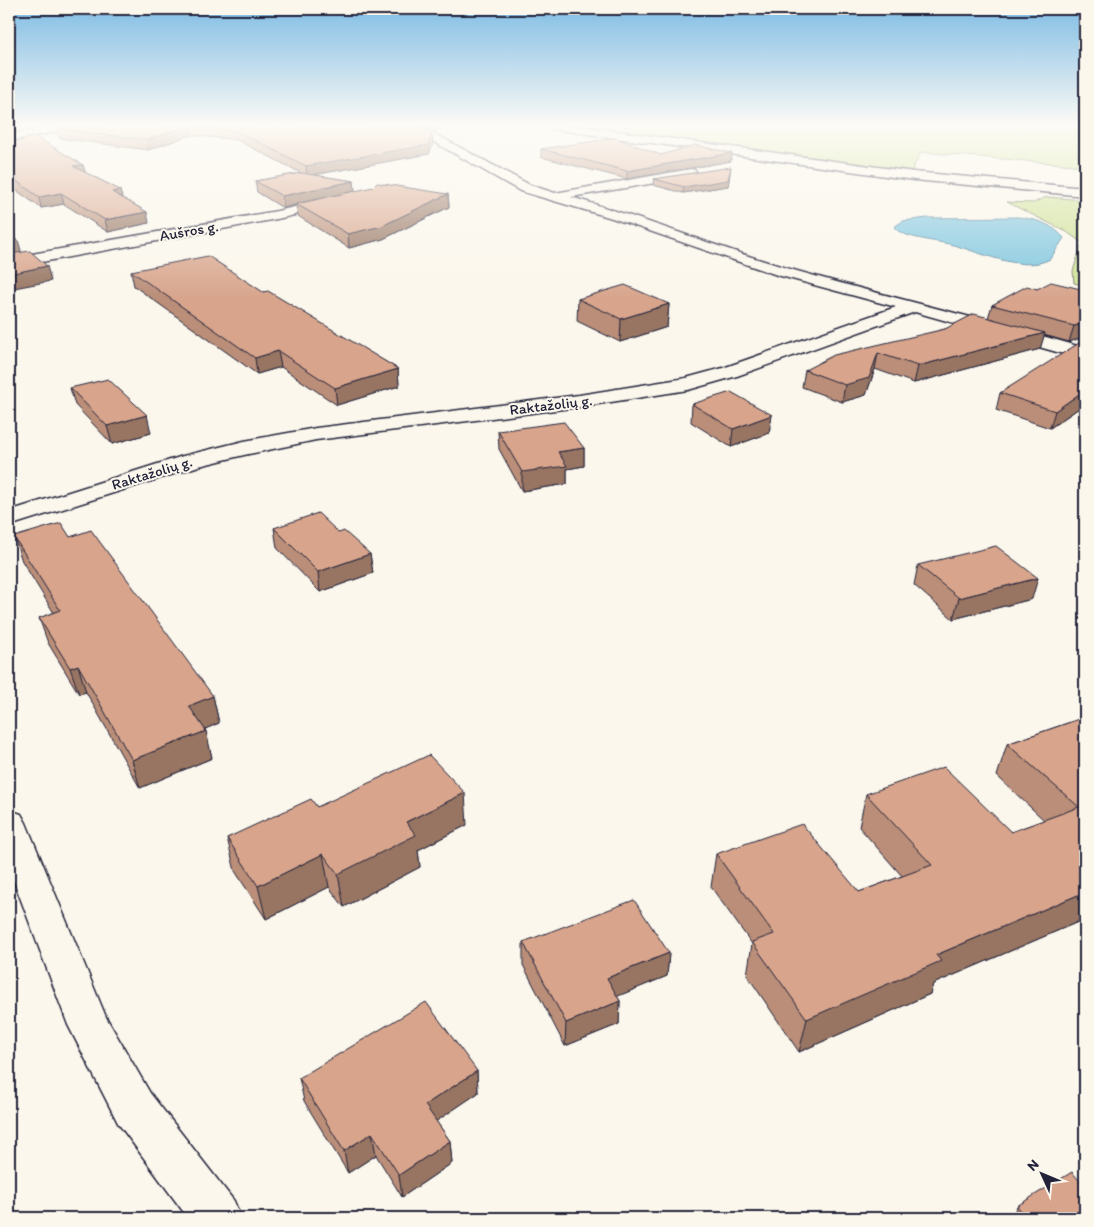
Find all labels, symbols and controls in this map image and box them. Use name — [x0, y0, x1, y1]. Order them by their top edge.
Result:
street label: Aušros g. — [158, 217, 220, 245]
street label: Raktažolių g. — [509, 391, 593, 419]
street label: Raktažolių g. — [110, 452, 194, 494]
north arrow — [1016, 1150, 1066, 1200]
text: N — [1024, 1156, 1042, 1175]

